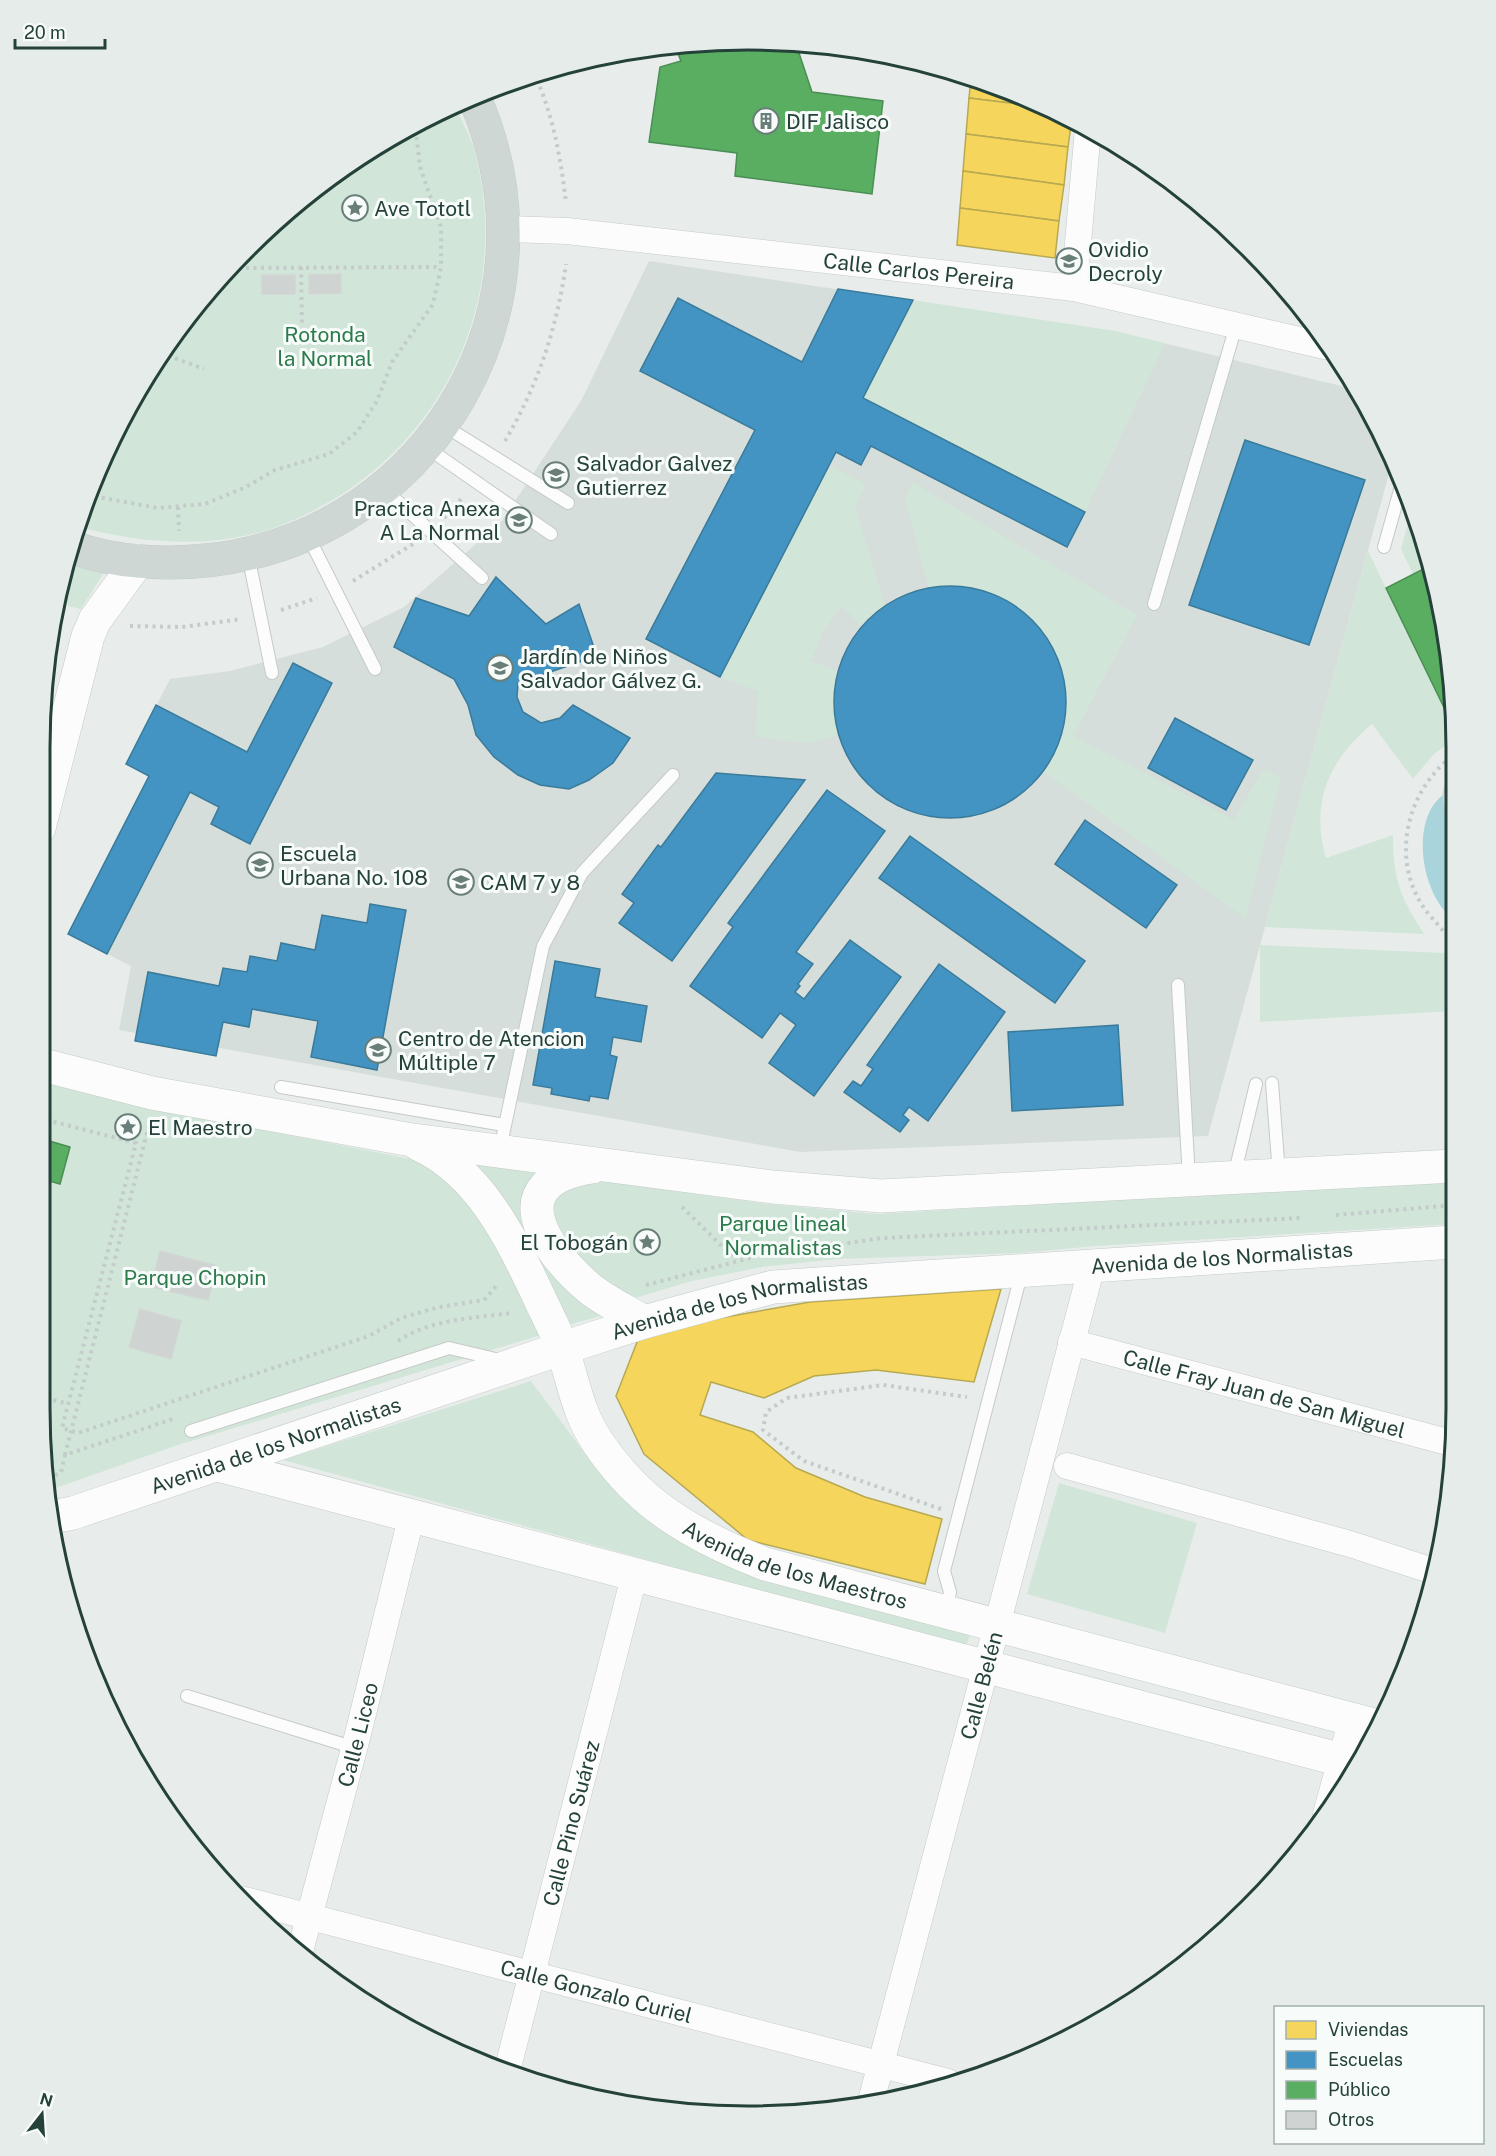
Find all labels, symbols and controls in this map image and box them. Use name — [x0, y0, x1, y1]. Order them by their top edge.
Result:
scale bar — [15, 12, 105, 50]
text: 20 m — [24, 22, 66, 43]
building icon: DIF Jalisco — [751, 106, 781, 136]
place label: DIF Jalisco — [786, 109, 889, 134]
place icon: Ave Tototl — [340, 193, 370, 223]
place label: Ave Tototl — [374, 196, 471, 221]
place label: Ovidio Decroly — [1088, 237, 1163, 286]
school or university icon: Ovidio Decroly — [1054, 246, 1084, 276]
street label: Calle Carlos Pereira — [822, 247, 1016, 294]
park label: Rotonda la Normal — [278, 322, 372, 371]
place label: Salvador Galvez Gutierrez — [576, 451, 732, 500]
school or university icon: Salvador Galvez Gutierrez — [541, 460, 571, 490]
place label: Practica Anexa A La Normal — [354, 496, 500, 545]
school or university icon: Practica Anexa A La Normal — [504, 505, 534, 535]
place label: Jardín de Niños Salvador Gálvez G. — [520, 644, 702, 693]
school or university icon: Jardín de Niños Salvador Gálvez G. — [485, 653, 515, 683]
place label: Escuela Urbana No. 108 — [280, 841, 428, 890]
school or university icon: Escuela Urbana No. 108 — [245, 850, 275, 880]
school or university icon: CAM 7 y 8 — [446, 867, 476, 897]
place label: CAM 7 y 8 — [480, 870, 580, 895]
place label: Centro de Atencion Múltiple 7 — [398, 1026, 584, 1075]
school or university icon: Centro de Atencion Múltiple 7 — [363, 1035, 393, 1065]
place icon: El Maestro — [113, 1112, 143, 1142]
place label: El Maestro — [148, 1115, 253, 1140]
park label: Parque lineal Normalistas — [719, 1211, 847, 1260]
place icon: El Tobogán — [632, 1227, 662, 1257]
place label: El Tobogán — [520, 1230, 628, 1255]
street label: Avenida de los Normalistas — [1090, 1236, 1354, 1278]
park label: Parque Chopin — [124, 1265, 266, 1290]
street label: Avenida de los Normalistas — [608, 1268, 869, 1344]
street label: Calle Fray Juan de San Miguel — [1121, 1344, 1408, 1443]
street label: Avenida de los Normalistas — [147, 1391, 404, 1499]
street label: Avenida de los Maestros — [678, 1515, 910, 1614]
street label: Calle Belén — [955, 1629, 1007, 1742]
street label: Calle Liceo — [332, 1680, 383, 1790]
street label: Calle Pino Suárez — [537, 1738, 604, 1909]
street label: Calle Gonzalo Curiel — [498, 1954, 695, 2028]
legend — [1274, 2006, 1484, 2144]
text: Viviendas — [1328, 2019, 1408, 2040]
text: Escuelas — [1328, 2049, 1403, 2070]
text: Público — [1328, 2079, 1390, 2100]
north arrow — [12, 2084, 72, 2144]
text: N — [37, 2089, 55, 2111]
text: Otros — [1328, 2109, 1374, 2130]

